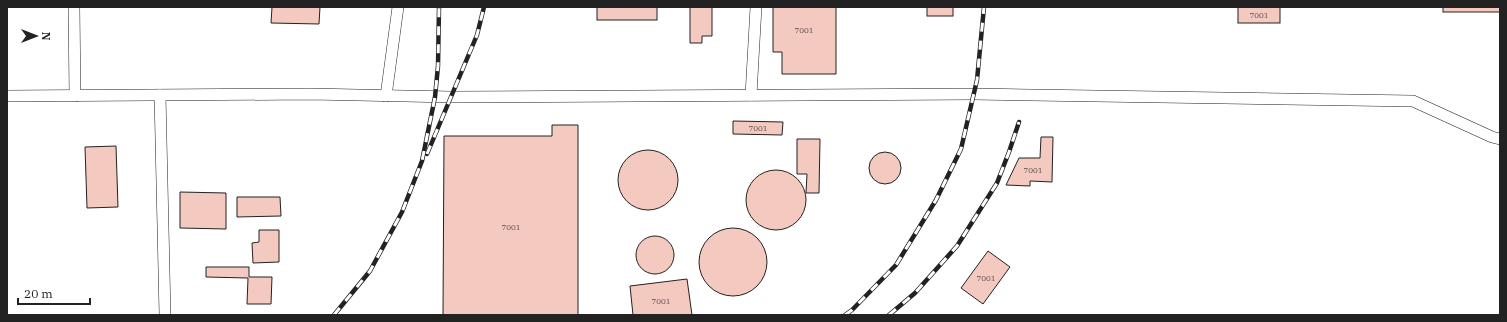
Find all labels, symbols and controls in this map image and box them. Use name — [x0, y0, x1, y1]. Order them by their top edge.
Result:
house number: 7001 — [1249, 10, 1269, 20]
north arrow — [16, 16, 56, 56]
house number: 7001 — [794, 25, 814, 35]
text: N — [39, 32, 53, 41]
house number: 7001 — [748, 123, 768, 133]
house number: 7001 — [1023, 165, 1043, 175]
house number: 7001 — [501, 222, 521, 232]
house number: 7001 — [976, 273, 996, 283]
scale bar — [18, 280, 90, 306]
text: 20 m — [24, 286, 53, 301]
house number: 7001 — [651, 296, 671, 306]

